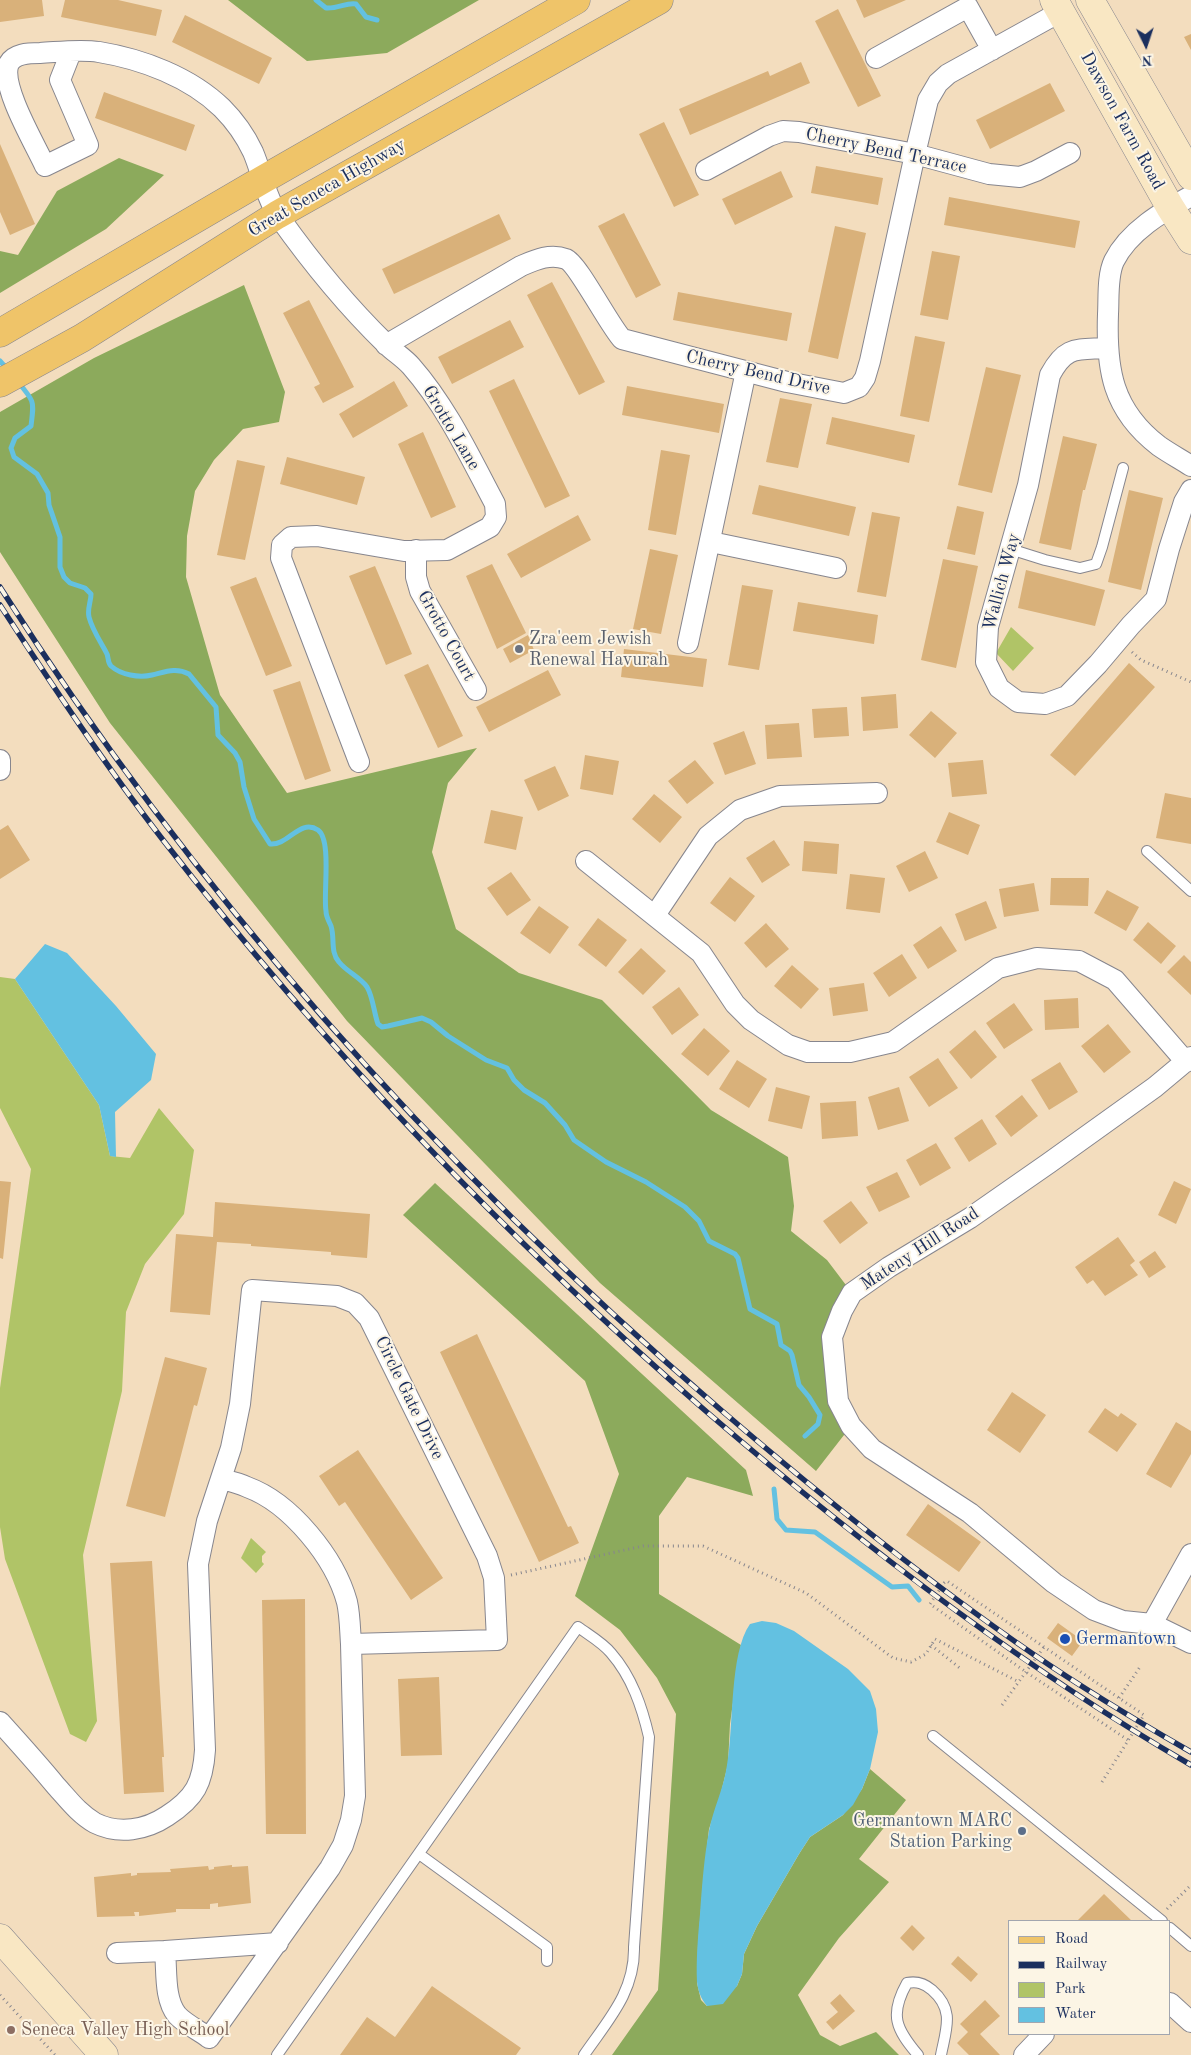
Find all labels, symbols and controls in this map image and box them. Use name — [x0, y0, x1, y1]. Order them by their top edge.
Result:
north arrow — [1121, 20, 1171, 70]
street label: Dawson Farm Road — [1075, 48, 1169, 194]
text: N — [1141, 53, 1153, 67]
street label: Cherry Bend Terrace — [804, 123, 968, 179]
street label: Great Seneca Highway — [244, 134, 410, 242]
street label: Cherry Bend Drive — [684, 346, 832, 400]
street label: Grotto Lane — [417, 382, 485, 474]
street label: Wallich Way — [979, 531, 1025, 633]
street label: Grotto Court — [412, 587, 480, 685]
place label: Zra'eem Jewish Renewal Havurah — [529, 628, 668, 670]
marker: Zra'eem Jewish Renewal Havurah — [513, 643, 525, 655]
street label: Mateny Hill Road — [857, 1203, 983, 1295]
street label: Circle Gate Drive — [370, 1333, 448, 1463]
place label: Germantown — [1076, 1628, 1176, 1650]
marker: Germantown — [1058, 1632, 1072, 1646]
place label: Germantown MARC Station Parking — [853, 1810, 1012, 1852]
marker: Germantown MARC Station Parking — [1016, 1825, 1028, 1837]
legend — [1008, 1920, 1171, 2035]
text: Road — [1055, 1932, 1088, 1947]
text: Railway — [1055, 1957, 1108, 1972]
text: Park — [1055, 1982, 1086, 1997]
text: Water — [1055, 2007, 1096, 2022]
place label: Seneca Valley High School — [21, 2019, 229, 2041]
marker: Seneca Valley High School — [5, 2024, 17, 2036]

